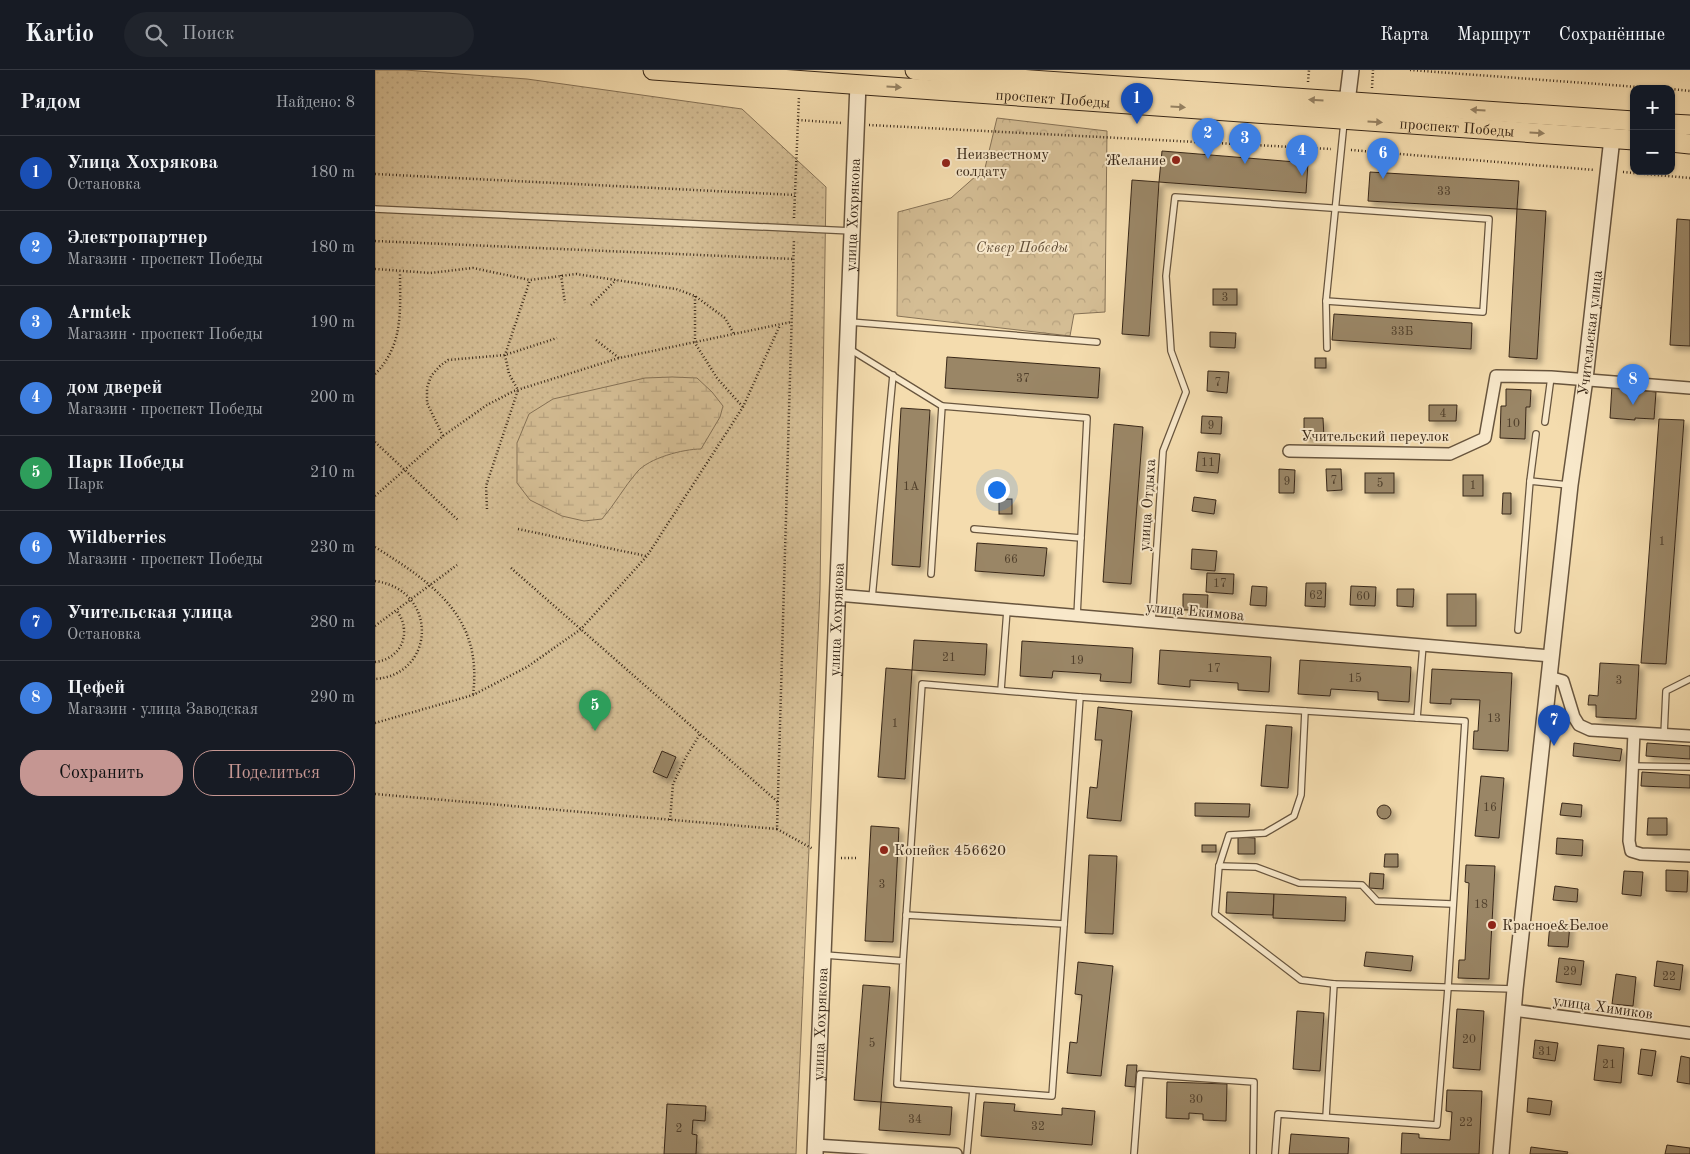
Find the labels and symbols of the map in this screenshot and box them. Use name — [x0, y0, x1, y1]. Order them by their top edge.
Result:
one-way arrow — [886, 83, 902, 91]
pin: 1 — [1121, 83, 1153, 124]
street label: проспект Победы — [995, 88, 1111, 112]
one-way arrow — [1308, 96, 1324, 104]
one-way arrow — [1170, 104, 1186, 112]
one-way arrow — [1470, 106, 1486, 114]
street label: проспект Победы — [1399, 117, 1515, 140]
pin: 2 — [1192, 118, 1224, 159]
one-way arrow — [1367, 118, 1383, 126]
pin: 3 — [1229, 123, 1261, 164]
one-way arrow — [1529, 129, 1545, 137]
pin: 4 — [1286, 135, 1318, 176]
pin: 6 — [1367, 138, 1399, 179]
place label: Неизвестному солдату — [956, 148, 1049, 180]
place label: Желание — [1106, 154, 1166, 169]
marker: Желание — [1170, 154, 1182, 166]
street label: улица Хохрякова — [844, 157, 864, 272]
marker: Неизвестному солдату — [940, 157, 952, 169]
house number: 33 — [1437, 186, 1451, 198]
park label: Сквер Победы — [976, 240, 1068, 256]
street label: Учительская улица — [1577, 269, 1606, 397]
house number: 3 — [1222, 292, 1228, 304]
house number: 33Б — [1391, 326, 1413, 338]
pin: 8 — [1617, 364, 1649, 405]
house number: 37 — [1016, 373, 1030, 385]
house number: 7 — [1215, 377, 1221, 389]
house number: 4 — [1440, 408, 1447, 420]
house number: 10 — [1506, 418, 1520, 430]
house number: 9 — [1208, 420, 1214, 432]
street label: Учительский переулок — [1301, 430, 1450, 445]
house number: 11 — [1201, 457, 1215, 469]
street label: улица Отдыха — [1138, 458, 1159, 552]
house number: 7 — [1331, 475, 1337, 487]
house number: 9 — [1284, 476, 1290, 488]
your location — [984, 477, 1010, 503]
house number: 5 — [1377, 477, 1384, 490]
house number: 1 — [1470, 480, 1476, 492]
house number: 1А — [903, 481, 919, 493]
house number: 1 — [1659, 536, 1665, 548]
house number: 66 — [1004, 554, 1018, 566]
street label: улица Хохрякова — [828, 562, 848, 677]
house number: 17 — [1213, 578, 1227, 590]
house number: 62 — [1309, 590, 1323, 602]
house number: 60 — [1356, 591, 1370, 603]
street label: улица Екимова — [1145, 601, 1246, 624]
house number: 21 — [942, 652, 956, 664]
house number: 19 — [1070, 655, 1084, 667]
house number: 17 — [1207, 663, 1221, 675]
house number: 15 — [1348, 672, 1362, 685]
house number: 3 — [1616, 675, 1622, 687]
pin: 5 — [579, 690, 611, 731]
pin: 7 — [1538, 705, 1570, 746]
house number: 13 — [1487, 713, 1501, 725]
house number: 1 — [892, 718, 898, 730]
house number: 16 — [1483, 802, 1497, 814]
marker: Копейск 456620 — [878, 844, 890, 856]
place label: Копейск 456620 — [894, 844, 1006, 859]
house number: 3 — [879, 879, 885, 891]
house number: 18 — [1474, 899, 1488, 911]
marker: Красное&Белое — [1486, 919, 1498, 931]
place label: Красное&Белое — [1502, 919, 1609, 934]
house number: 29 — [1563, 966, 1577, 978]
street label: улица Хохрякова — [812, 967, 832, 1081]
house number: 22 — [1662, 971, 1676, 983]
street label: улица Химиков — [1552, 994, 1654, 1023]
house number: 20 — [1462, 1034, 1476, 1046]
house number: 5 — [869, 1037, 876, 1050]
house number: 31 — [1538, 1046, 1552, 1058]
house number: 21 — [1602, 1059, 1616, 1071]
house number: 30 — [1189, 1094, 1203, 1106]
house number: 34 — [908, 1114, 922, 1126]
house number: 22 — [1459, 1117, 1473, 1129]
house number: 32 — [1031, 1121, 1045, 1133]
house number: 2 — [676, 1123, 682, 1135]

